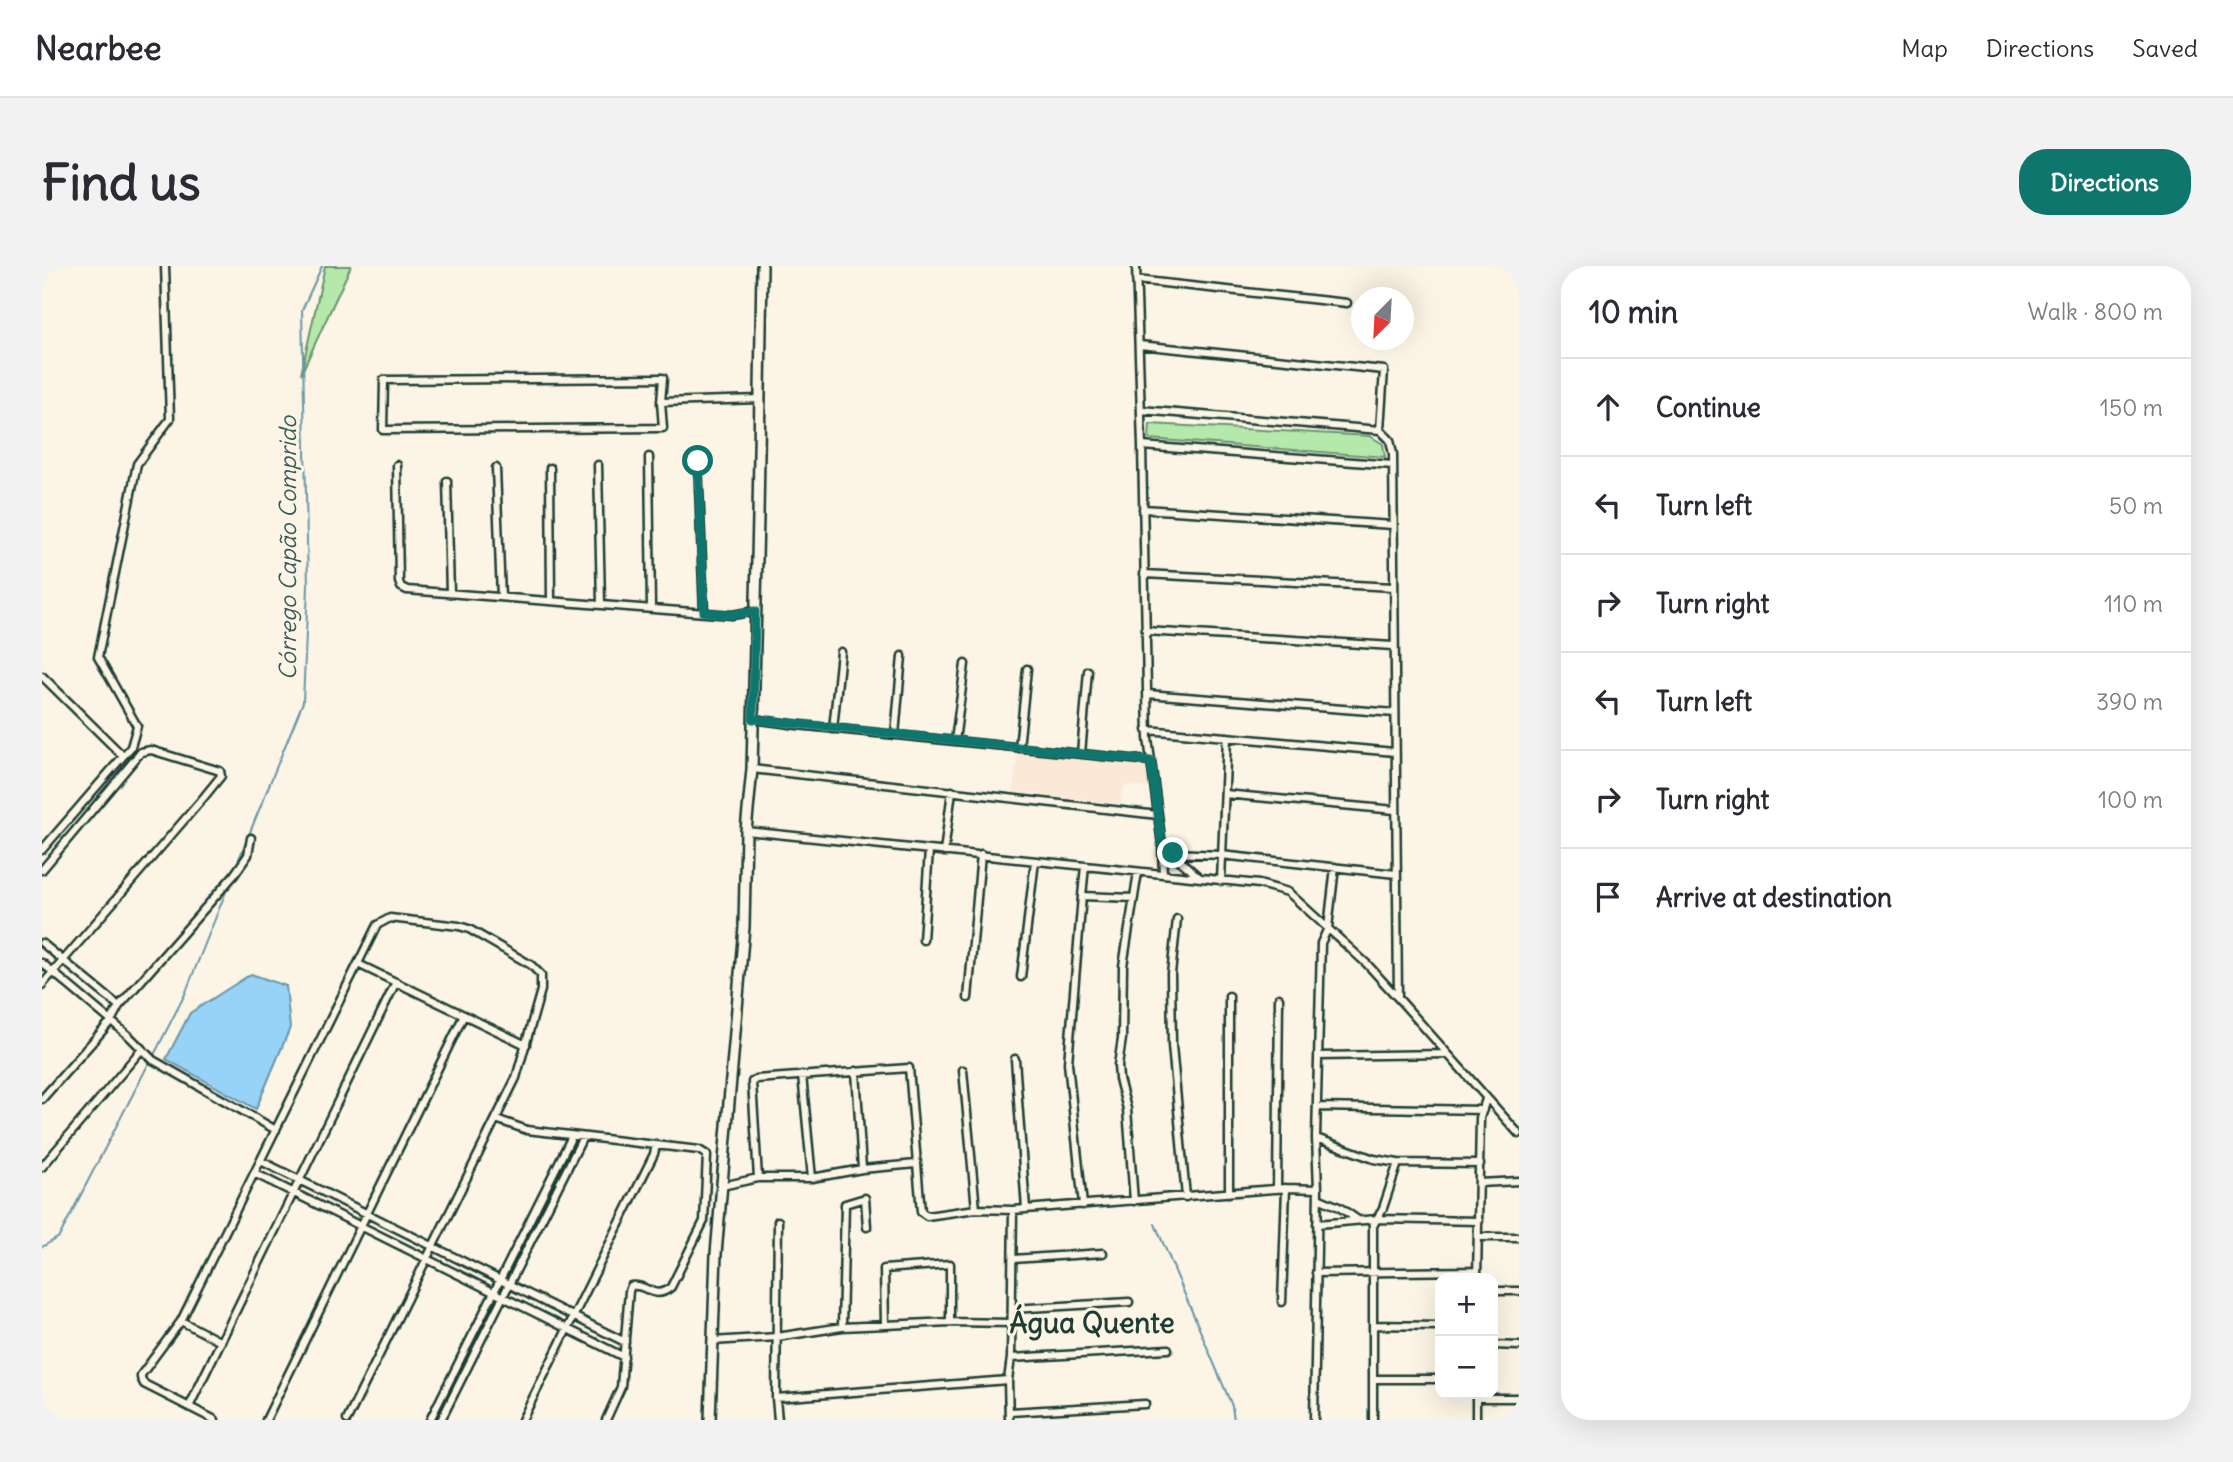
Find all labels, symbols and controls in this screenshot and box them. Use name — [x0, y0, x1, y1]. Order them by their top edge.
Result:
text: Nearbee — [35, 27, 161, 69]
text: Map — [1901, 33, 1948, 63]
text: Directions — [1986, 33, 2094, 63]
text: Saved — [2132, 33, 2198, 63]
button: Directions — [2019, 149, 2191, 215]
text: Find us — [42, 152, 200, 213]
north arrow — [1351, 287, 1414, 350]
text: 10 min — [1589, 293, 1678, 331]
text: Walk · 800 m — [2028, 297, 2163, 326]
icon: ahead — [1589, 388, 1627, 426]
text: Continue — [1656, 391, 1761, 424]
text: 150 m — [2100, 393, 2163, 422]
water label: Córrego Capão Comprido — [273, 415, 302, 680]
route start — [682, 445, 713, 476]
icon: left — [1589, 486, 1627, 524]
text: Turn left — [1656, 489, 1752, 522]
text: 50 m — [2109, 491, 2163, 520]
icon: right — [1589, 584, 1627, 622]
text: Turn right — [1656, 587, 1769, 620]
text: 110 m — [2104, 589, 2163, 618]
icon: left — [1589, 682, 1627, 720]
text: Turn left — [1656, 685, 1752, 718]
text: 390 m — [2096, 687, 2163, 716]
icon: right — [1589, 780, 1627, 818]
text: Turn right — [1656, 783, 1769, 816]
text: 100 m — [2098, 785, 2163, 814]
route end — [1157, 837, 1188, 868]
icon: arrive — [1589, 878, 1627, 916]
text: Arrive at destination — [1656, 881, 1892, 914]
map controls — [1435, 1273, 1498, 1399]
button: + — [1435, 1273, 1498, 1336]
district label: Água Quente — [1009, 1304, 1175, 1341]
button: − — [1435, 1336, 1498, 1399]

